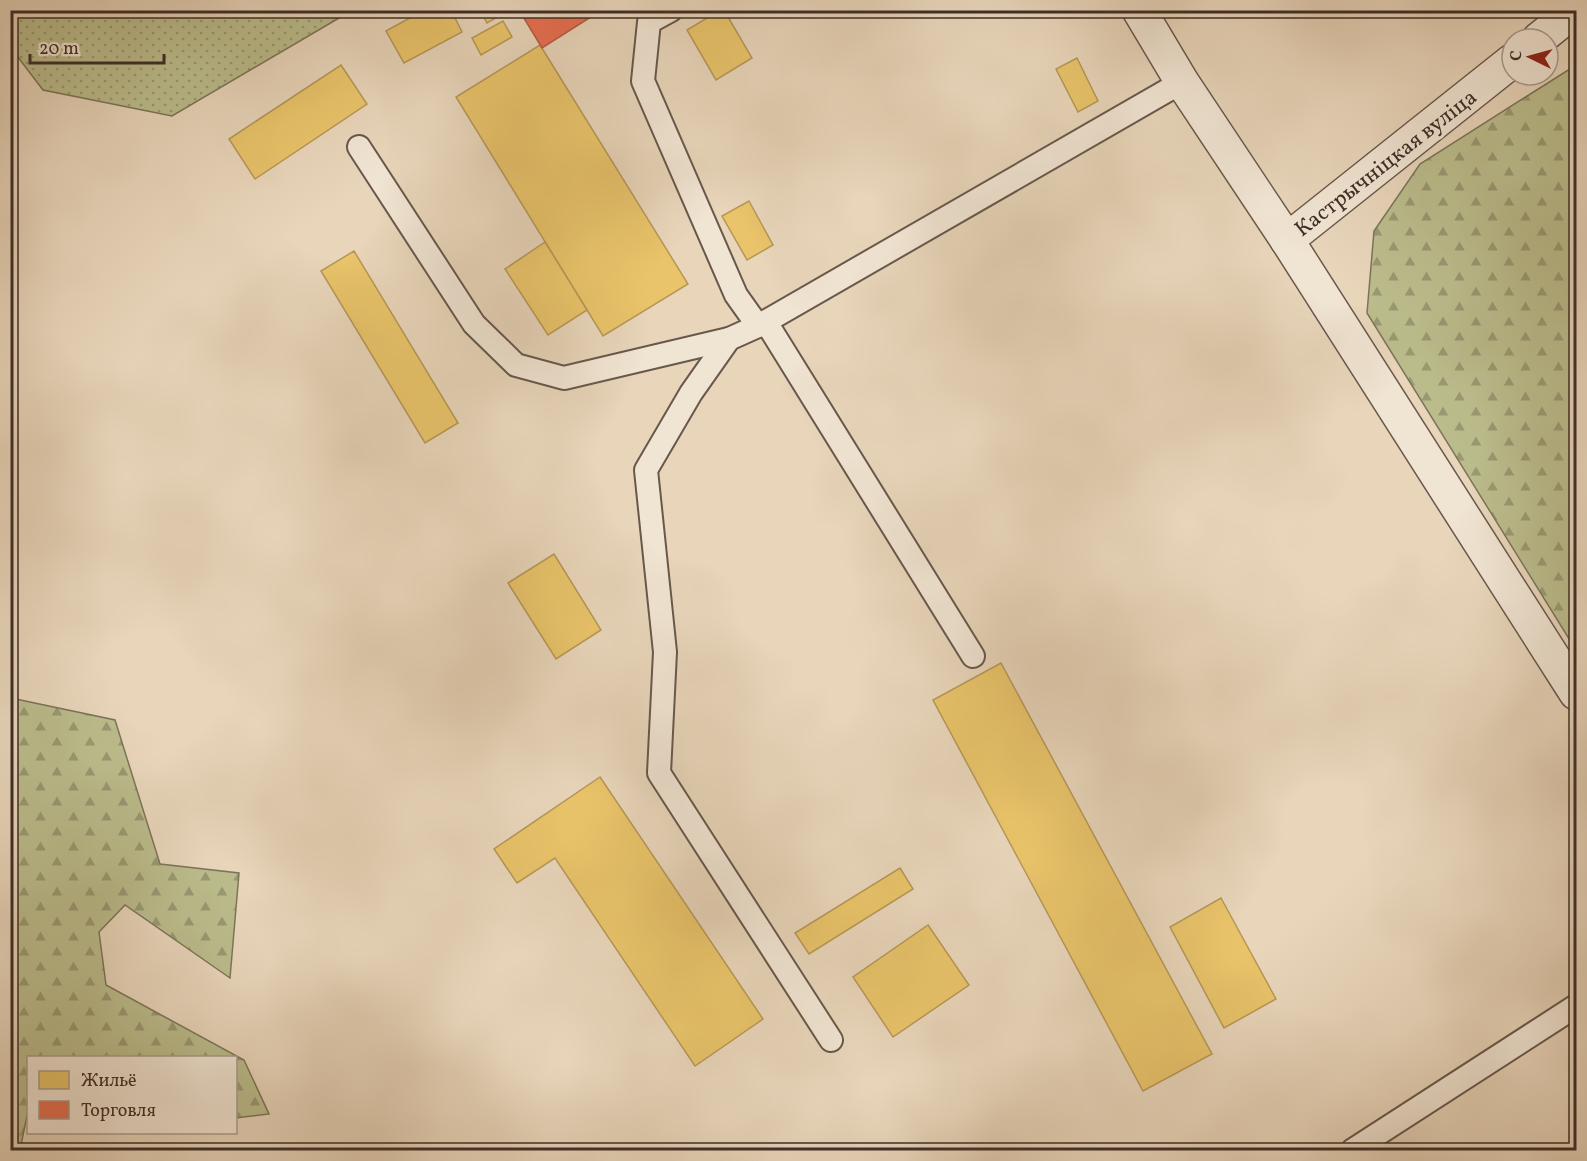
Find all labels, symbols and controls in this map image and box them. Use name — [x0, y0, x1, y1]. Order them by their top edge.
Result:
scale bar — [30, 27, 164, 65]
north arrow — [1500, 27, 1560, 87]
text: 20 m — [39, 37, 79, 62]
text: С — [1506, 50, 1528, 62]
street label: Кастрычніцкая вуліца — [1289, 83, 1484, 245]
legend — [27, 1056, 237, 1134]
text: Жильё — [81, 1069, 137, 1094]
text: Торговля — [81, 1099, 156, 1124]

